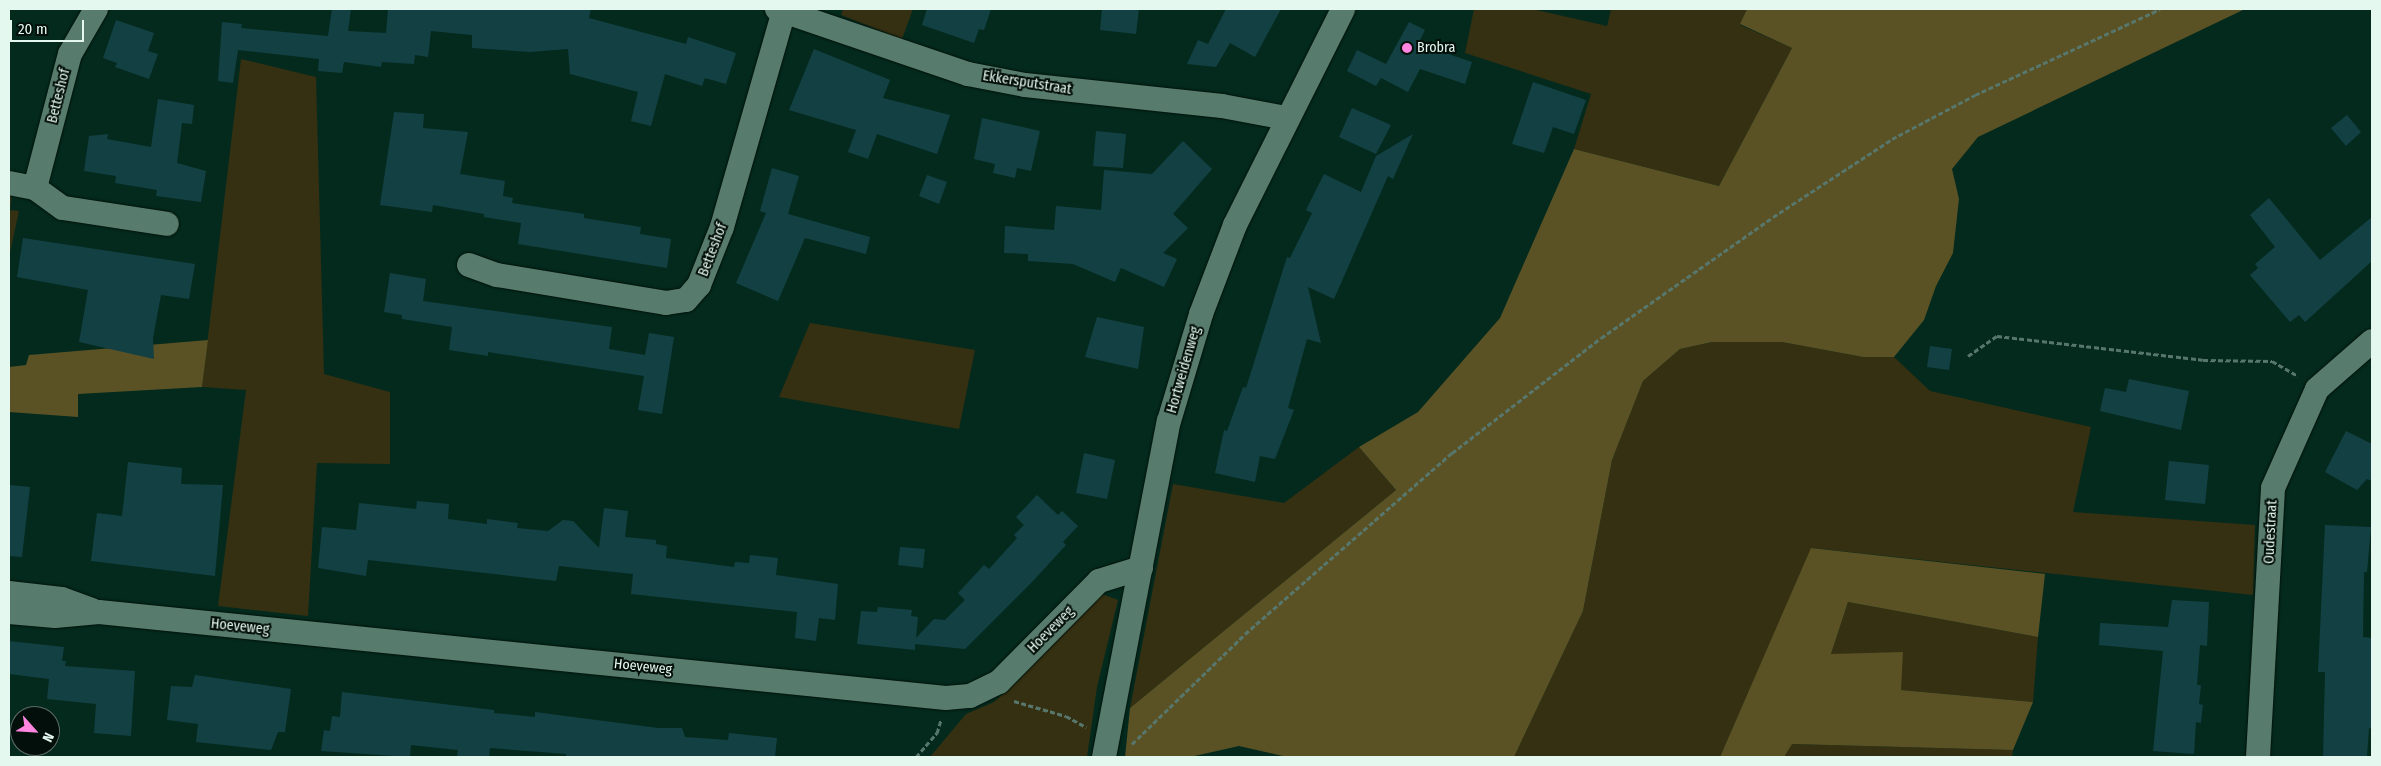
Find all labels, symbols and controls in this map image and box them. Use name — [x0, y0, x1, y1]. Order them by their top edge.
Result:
scale bar — [12, 10, 86, 42]
text: 20 m — [18, 20, 48, 38]
place label: Brobra — [1417, 40, 1455, 56]
marker: Brobra — [1401, 42, 1413, 54]
street label: Betteshof — [44, 67, 74, 125]
street label: Ekkersputstraat — [981, 68, 1073, 98]
street label: Betteshof — [695, 221, 731, 279]
street label: Hortweidenweg — [1164, 325, 1204, 415]
street label: Oudestraat — [2261, 500, 2281, 564]
street label: Hoeveweg — [1024, 603, 1078, 657]
street label: Hoeveweg — [210, 616, 270, 638]
street label: Hoeveweg — [613, 656, 673, 678]
north arrow — [10, 706, 60, 756]
text: N — [39, 730, 58, 745]

